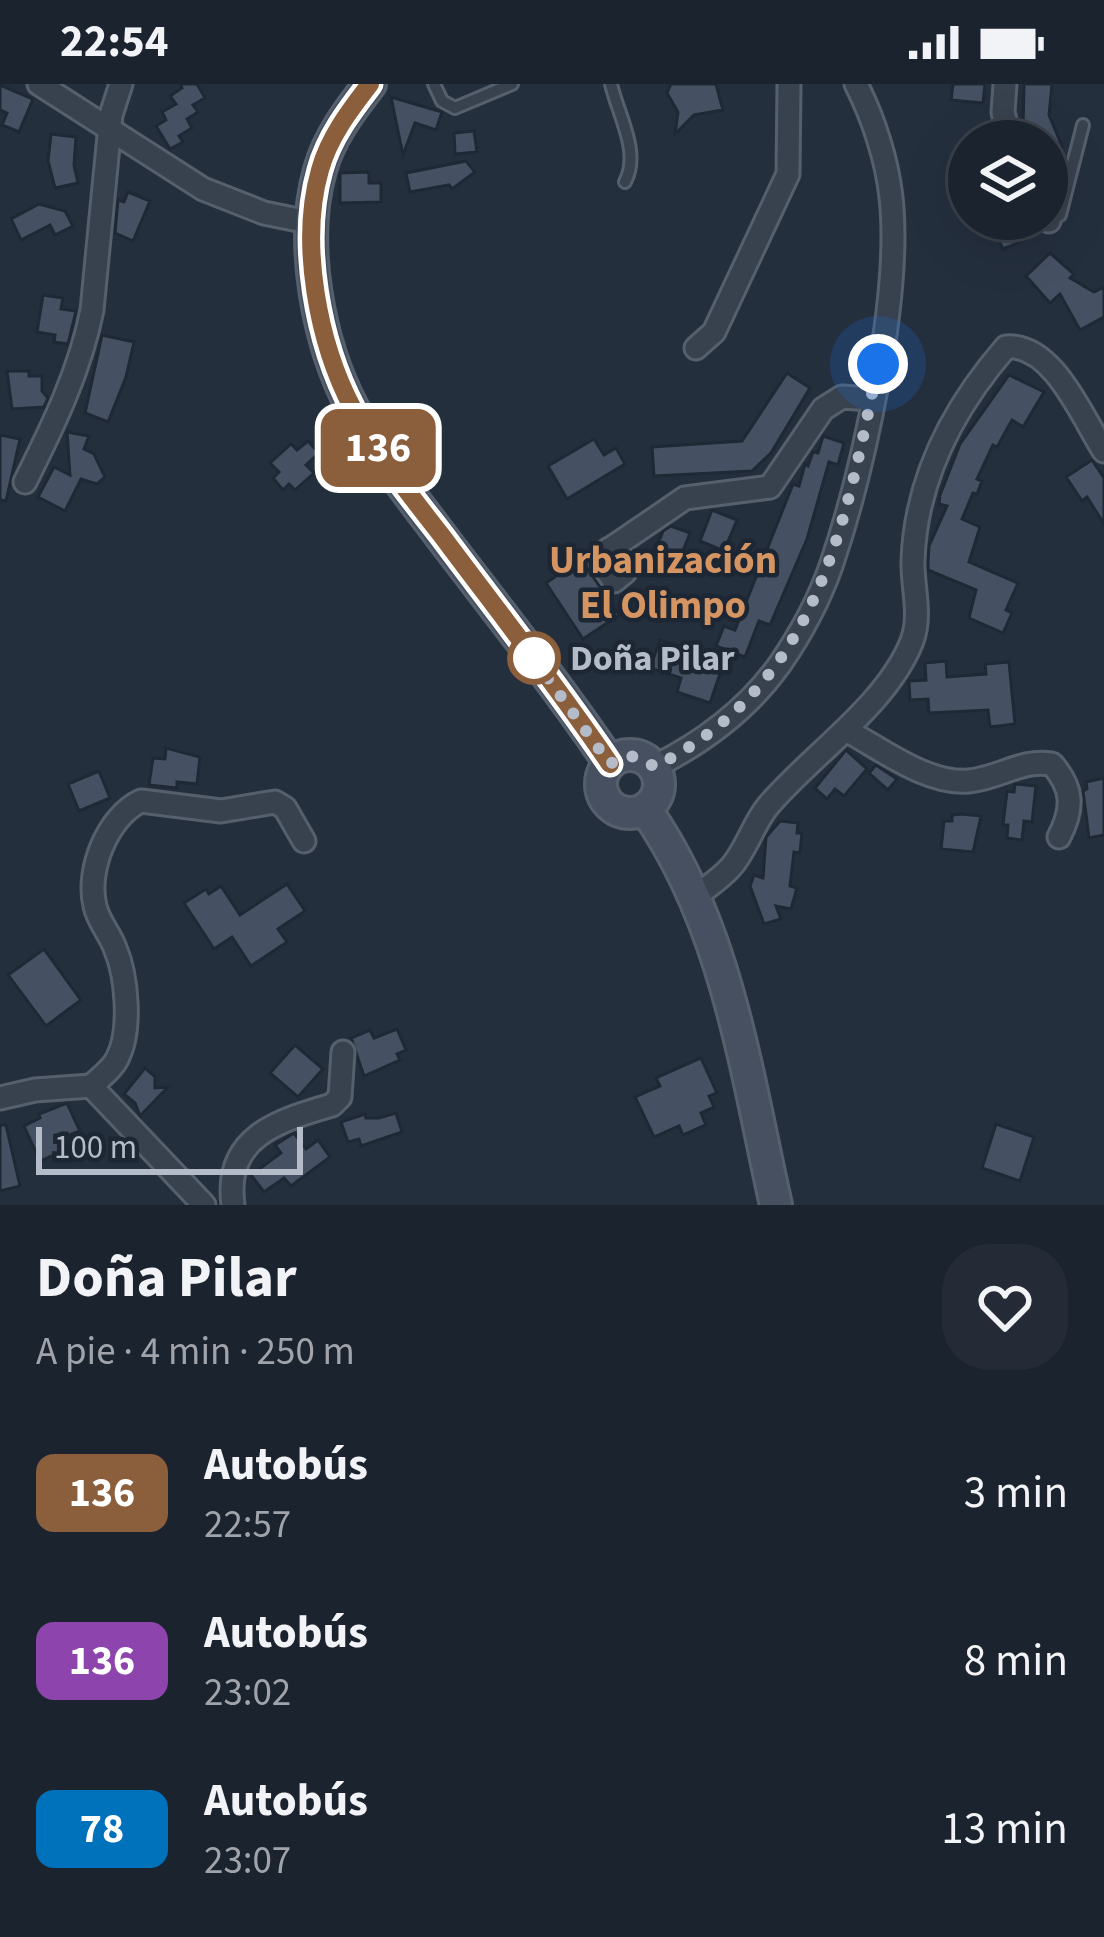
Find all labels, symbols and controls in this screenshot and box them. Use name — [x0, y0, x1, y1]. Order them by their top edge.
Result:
text: 22:54 — [60, 10, 169, 74]
map controls — [948, 120, 1068, 240]
button: layers — [948, 120, 1068, 240]
your location — [848, 334, 908, 394]
line badge: 136 — [309, 409, 447, 487]
text: 136 — [345, 418, 411, 478]
district label: Urbanización El Olimpo — [549, 533, 777, 634]
marker: Doña Pilar — [509, 633, 559, 683]
place label: Doña Pilar — [570, 633, 735, 684]
scale bar — [36, 1121, 303, 1174]
text: 100 m — [54, 1124, 137, 1171]
text: Doña Pilar — [36, 1238, 297, 1319]
button: heart — [942, 1244, 1068, 1370]
text: A pie · 4 min · 250 m — [36, 1324, 355, 1380]
text: Autobús — [204, 1433, 368, 1497]
text: 3 min — [964, 1461, 1068, 1525]
text: 136 — [69, 1463, 135, 1523]
text: 22:57 — [204, 1497, 291, 1553]
text: Autobús — [204, 1601, 368, 1665]
text: 8 min — [964, 1629, 1068, 1693]
text: 136 — [69, 1631, 135, 1691]
text: 23:02 — [204, 1665, 291, 1721]
text: Autobús — [204, 1769, 368, 1833]
text: 13 min — [941, 1797, 1068, 1861]
text: 78 — [80, 1799, 124, 1859]
text: 23:07 — [204, 1833, 291, 1889]

